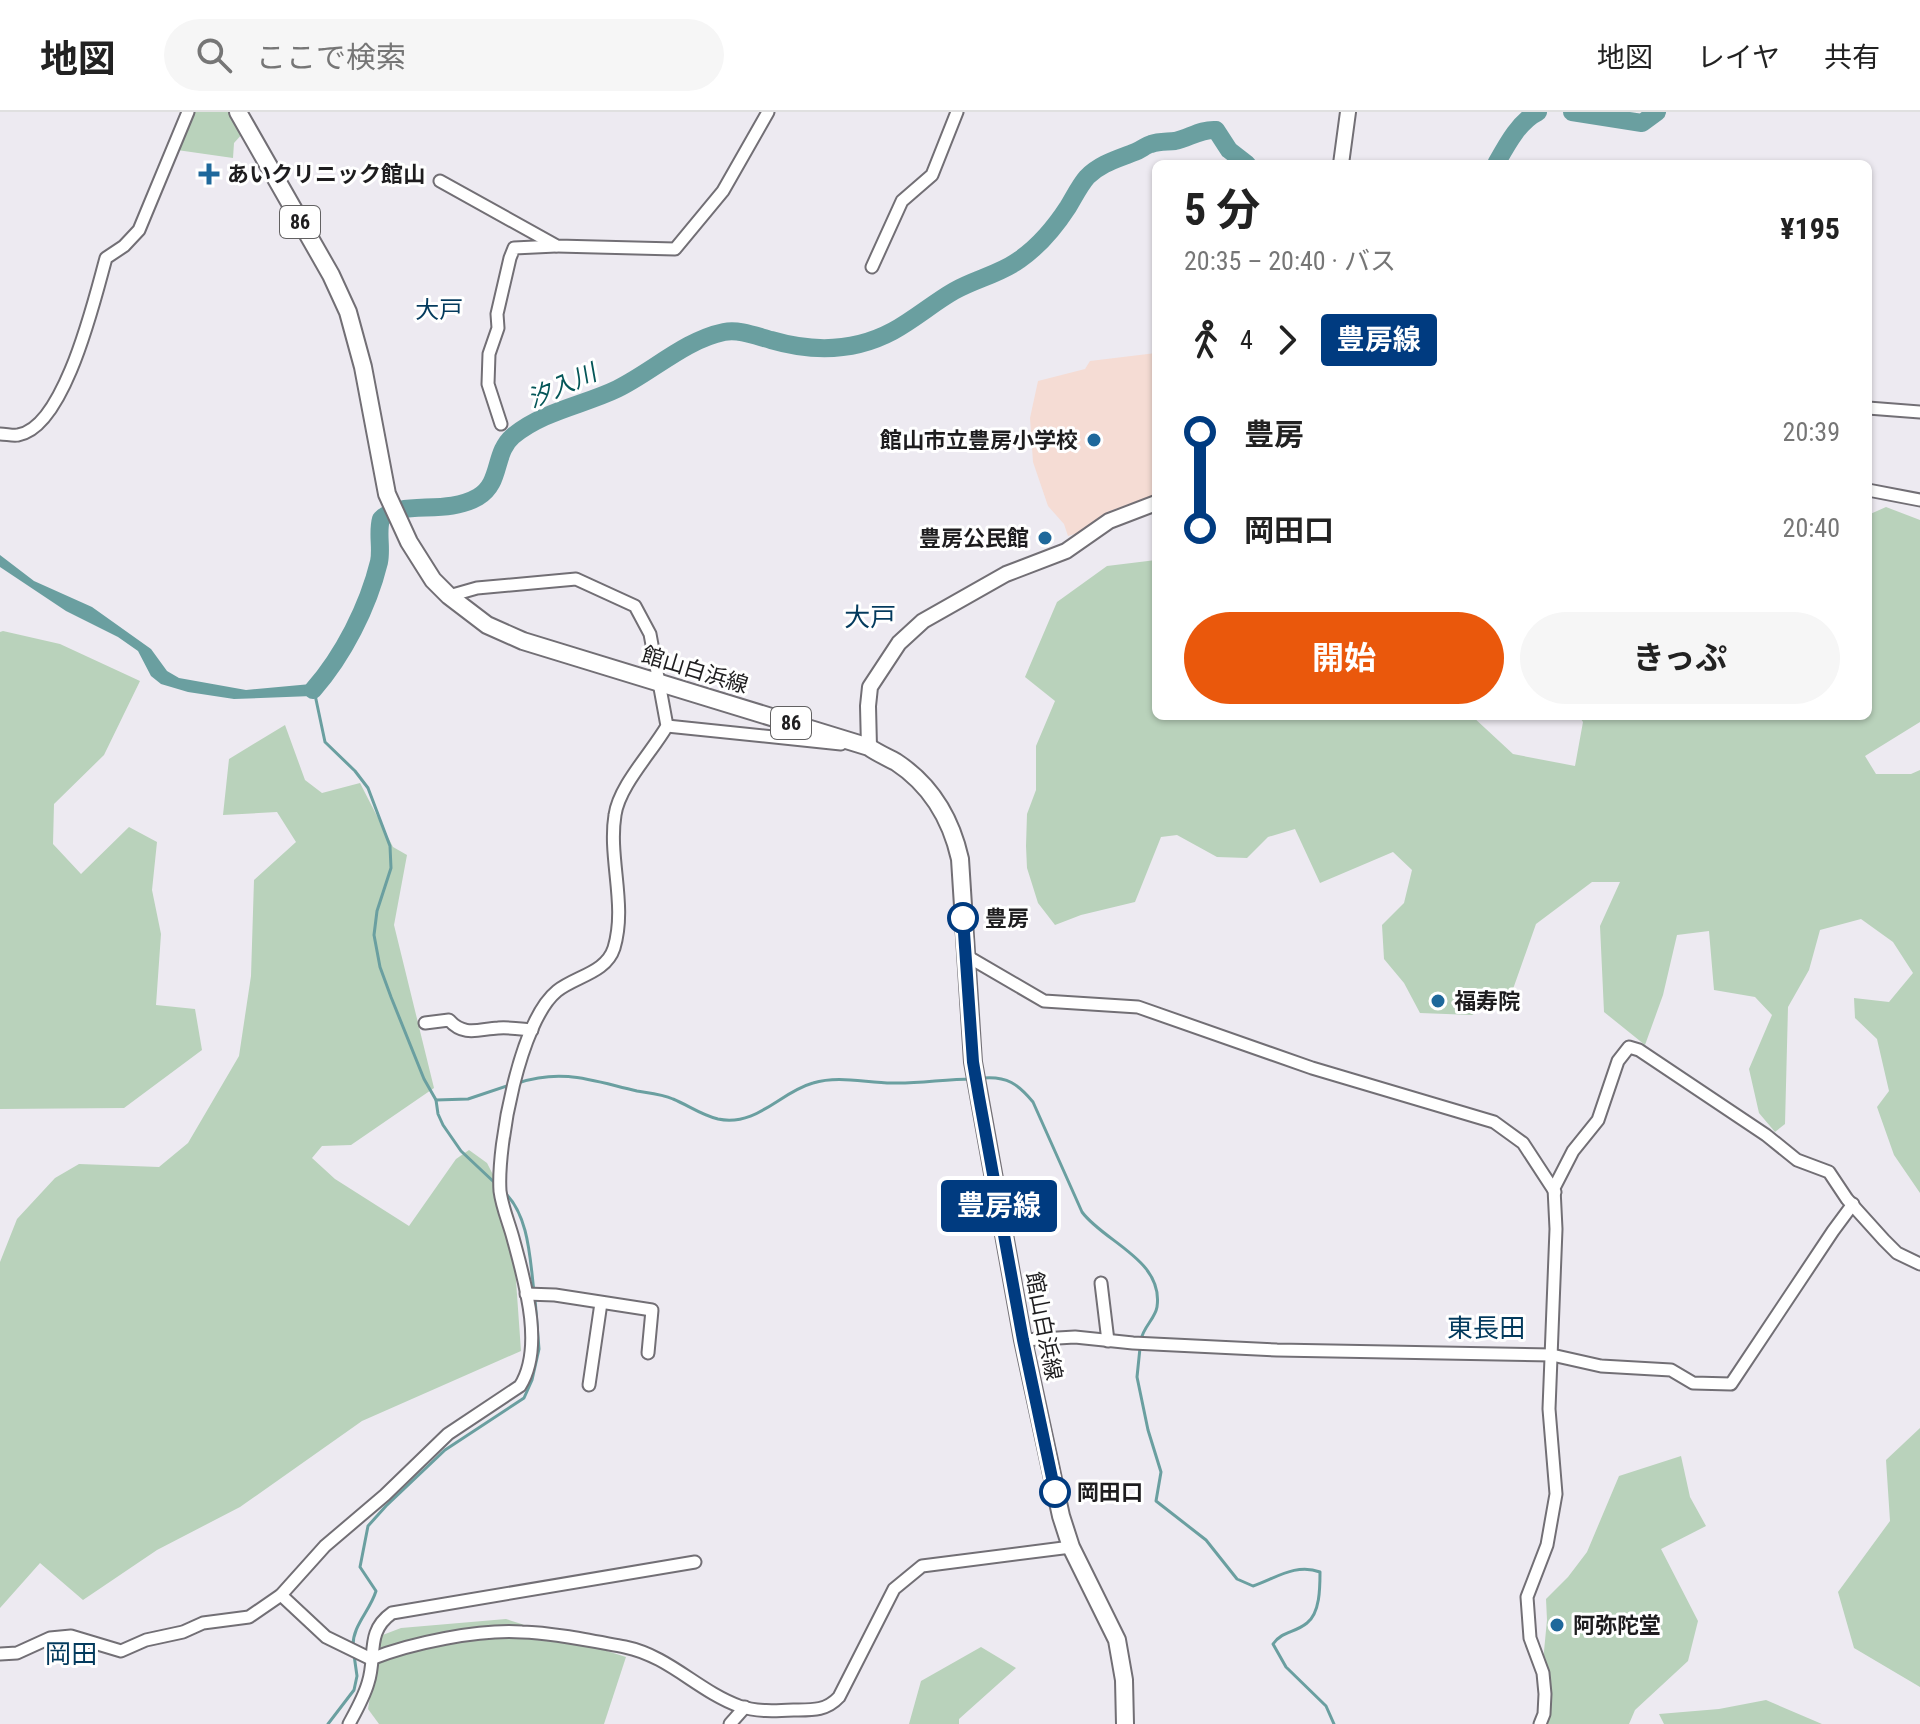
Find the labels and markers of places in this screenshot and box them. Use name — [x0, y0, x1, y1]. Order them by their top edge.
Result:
place label: あいクリニック館山 — [227, 162, 425, 187]
marker: あいクリニック館山 — [198, 163, 220, 185]
place label: 館山市立豊房小学校 — [880, 428, 1078, 453]
marker: 館山市立豊房小学校 — [1085, 431, 1103, 449]
place label: 豊房公民館 — [919, 526, 1029, 551]
marker: 豊房公民館 — [1036, 529, 1054, 547]
marker: 豊房 — [948, 903, 978, 933]
place label: 豊房 — [985, 906, 1029, 931]
place label: 福寿院 — [1454, 989, 1520, 1014]
marker: 福寿院 — [1429, 992, 1447, 1010]
marker: 岡田口 — [1040, 1477, 1070, 1507]
place label: 岡田口 — [1077, 1480, 1143, 1505]
place label: 阿弥陀堂 — [1573, 1613, 1661, 1638]
marker: 阿弥陀堂 — [1548, 1616, 1566, 1634]

